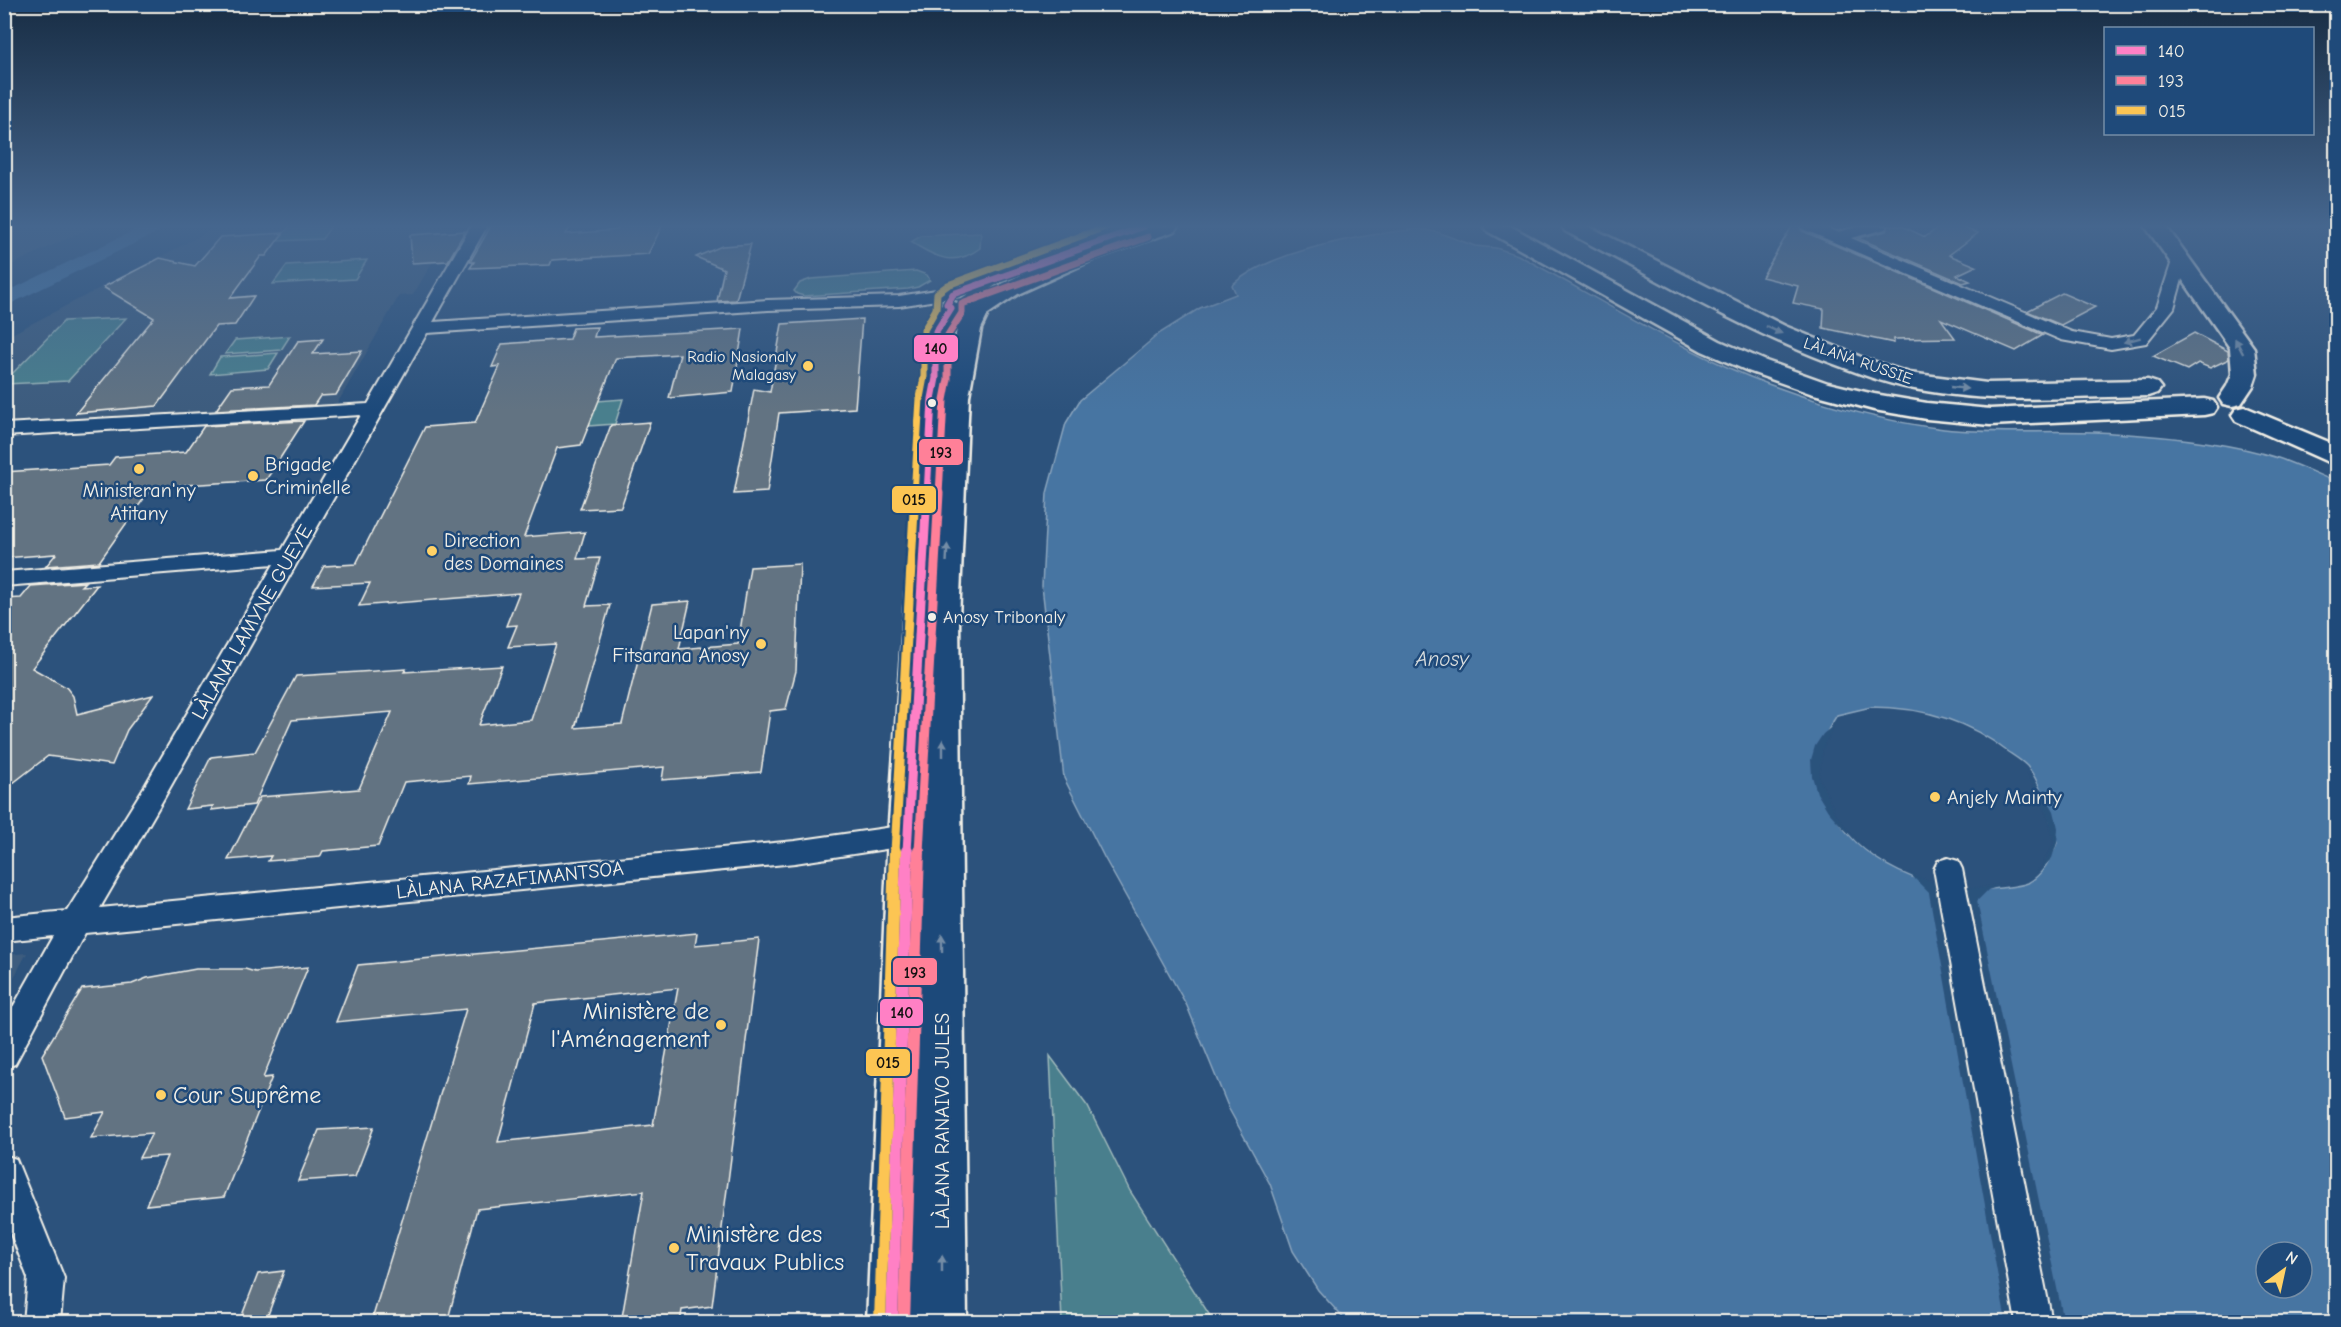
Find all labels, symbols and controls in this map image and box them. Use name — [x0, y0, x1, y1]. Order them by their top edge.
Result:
legend — [2104, 27, 2314, 135]
text: 140 — [2158, 41, 2185, 62]
text: 193 — [2158, 71, 2184, 92]
text: 015 — [2158, 101, 2186, 122]
one-way arrow — [1766, 326, 1783, 335]
street label: LÀLANA RUSSIE — [1801, 333, 1915, 388]
line badge: 140 — [913, 334, 959, 363]
one-way arrow — [2122, 336, 2141, 346]
one-way arrow — [2234, 337, 2244, 354]
text: 140 — [925, 340, 947, 358]
place label: Radio Nasionaly Malagasy — [687, 348, 797, 384]
marker: Radio Nasionaly Malagasy — [801, 359, 815, 373]
one-way arrow — [1950, 384, 1969, 393]
unlabelled marker — [926, 397, 938, 409]
line badge: 193 — [918, 438, 964, 466]
text: 193 — [930, 444, 952, 462]
place label: Brigade Criminelle — [265, 453, 351, 499]
marker: Ministeran'ny Atitany — [132, 462, 146, 476]
marker: Brigade Criminelle — [246, 469, 260, 483]
place label: Ministeran'ny Atitany — [82, 479, 196, 525]
line badge: 015 — [891, 485, 937, 514]
text: 015 — [902, 491, 926, 509]
street label: LÀLANA LAMYNE GUEYE — [186, 520, 317, 723]
place label: Direction des Domaines — [444, 529, 564, 575]
marker: Direction des Domaines — [425, 544, 439, 558]
one-way arrow — [942, 544, 951, 563]
place label: Anosy Tribonaly — [943, 607, 1066, 628]
marker: Anosy Tribonaly — [926, 611, 938, 623]
place label: Lapan'ny Fitsarana Anosy — [612, 621, 749, 667]
marker: Lapan'ny Fitsarana Anosy — [754, 637, 768, 651]
water label: Anosy — [1414, 647, 1470, 671]
one-way arrow — [938, 739, 948, 758]
place label: Anjely Mainty — [1947, 786, 2062, 809]
marker: Anjely Mainty — [1928, 790, 1942, 804]
street label: LÀLANA RAZAFIMANTSOA — [395, 856, 625, 903]
one-way arrow — [937, 934, 947, 953]
line badge: 193 — [892, 957, 938, 986]
text: 193 — [904, 964, 926, 982]
place label: Ministère de l'Aménagement — [551, 997, 710, 1053]
line badge: 140 — [879, 998, 924, 1027]
text: 140 — [891, 1004, 913, 1022]
street label: LÀLANA RANAIVO JULES — [930, 1013, 954, 1229]
marker: Ministère de l'Aménagement — [714, 1018, 728, 1032]
line badge: 015 — [865, 1048, 911, 1077]
text: 015 — [876, 1054, 900, 1072]
place label: Cour Suprême — [173, 1081, 321, 1109]
marker: Cour Suprême — [154, 1088, 168, 1102]
place label: Ministère des Travaux Publics — [686, 1220, 844, 1276]
north arrow — [2254, 1240, 2314, 1300]
marker: Ministère des Travaux Publics — [667, 1241, 681, 1255]
text: N — [2282, 1248, 2301, 1269]
one-way arrow — [937, 1255, 947, 1274]

